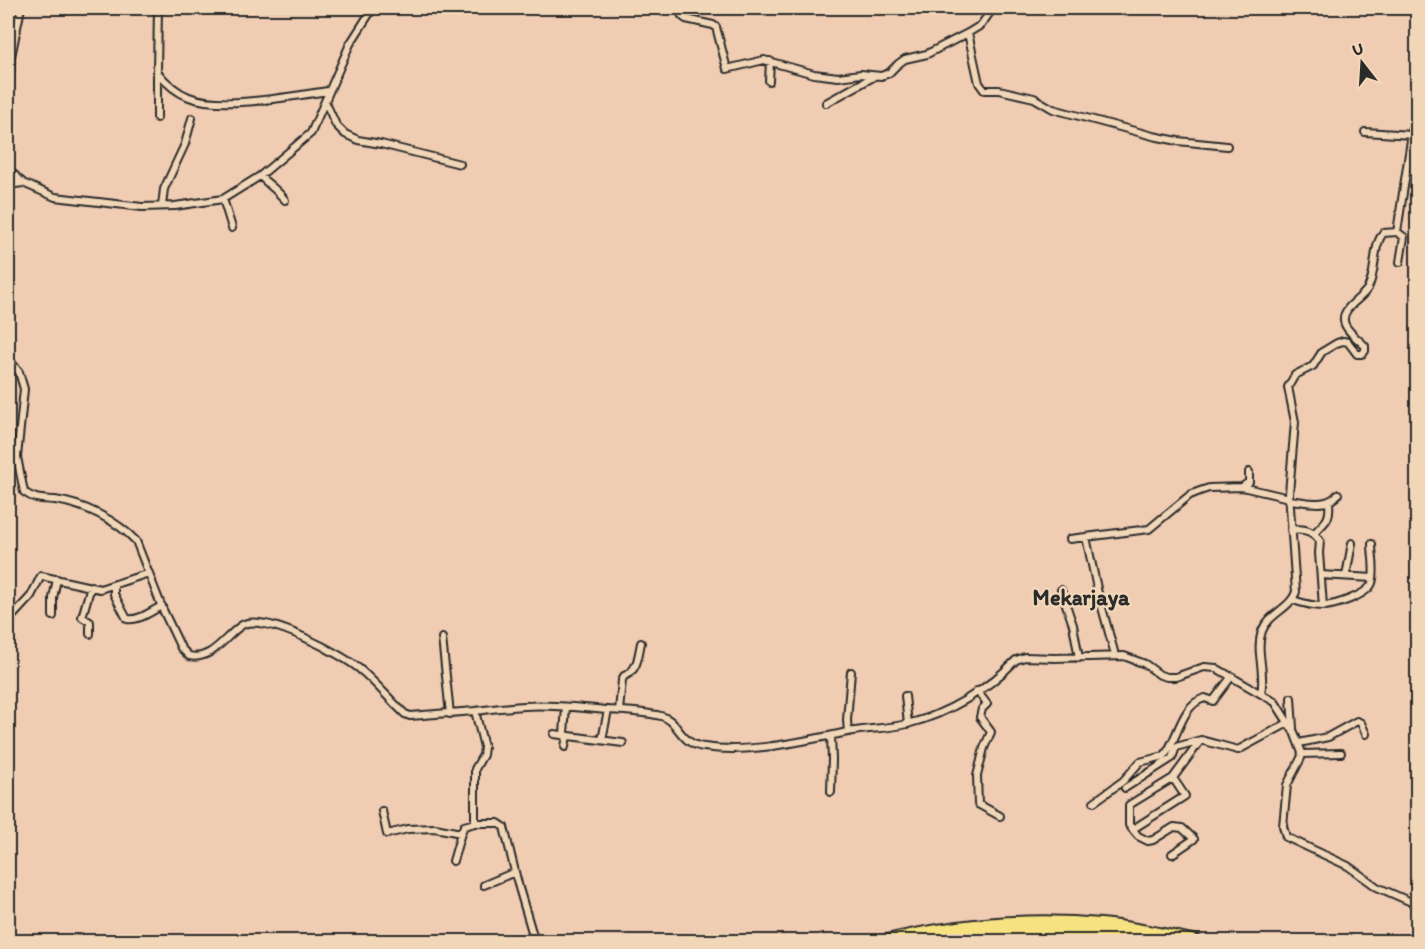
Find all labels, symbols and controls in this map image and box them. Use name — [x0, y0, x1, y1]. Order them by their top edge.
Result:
north arrow — [1332, 33, 1392, 93]
text: U — [1350, 38, 1366, 60]
district label: Mekarjaya — [1033, 584, 1130, 611]

